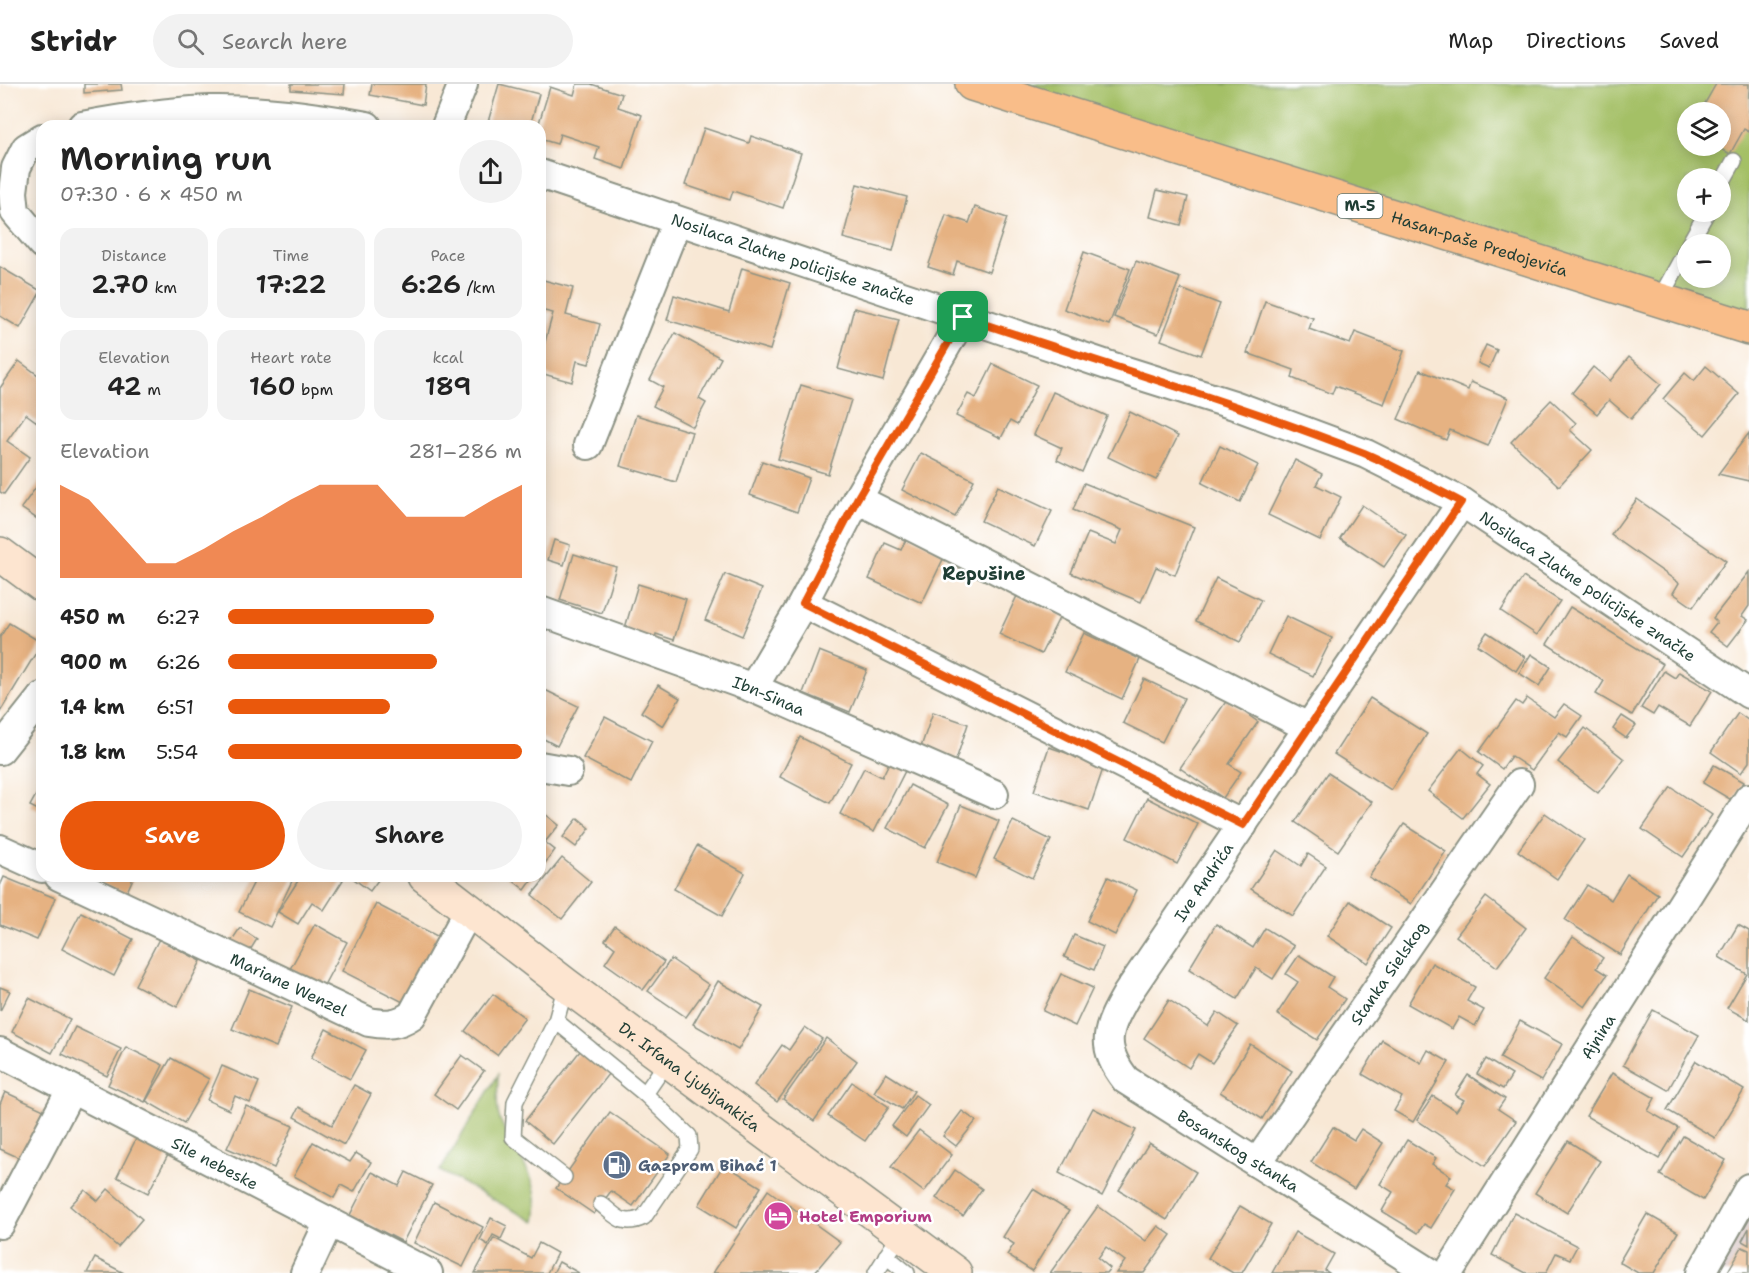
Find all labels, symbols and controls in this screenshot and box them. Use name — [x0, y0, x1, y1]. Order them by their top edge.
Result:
search box — [153, 14, 573, 68]
text: Stridr — [30, 22, 117, 60]
icon: search — [174, 25, 207, 58]
text: Search here — [222, 27, 348, 56]
text: Map — [1448, 27, 1493, 55]
text: Directions — [1526, 27, 1626, 55]
text: Saved — [1659, 27, 1719, 55]
map controls — [1677, 102, 1731, 288]
button: layers — [1677, 102, 1731, 156]
text: Morning run — [60, 136, 272, 181]
button: share — [459, 140, 522, 203]
button: + — [1677, 168, 1731, 222]
text: 07:30 · 6 × 450 m — [60, 181, 243, 207]
road number: M-5 — [1338, 194, 1382, 218]
street label: Hasan-paše Predojevića — [1389, 206, 1571, 281]
street label: Nosilaca Zlatne policijske značke — [668, 208, 918, 310]
button: − — [1677, 234, 1731, 288]
text: Distance — [101, 245, 167, 266]
text: Time — [273, 245, 309, 266]
text: Pace — [430, 245, 466, 266]
text: 2.70 — [91, 266, 149, 301]
text: 17:22 — [255, 266, 327, 301]
text: 6:26 — [401, 266, 461, 301]
text: km — [149, 277, 177, 298]
text: /km — [461, 277, 495, 298]
pin — [937, 291, 988, 342]
icon: arrive — [946, 300, 979, 333]
text: Elevation — [98, 347, 170, 368]
text: Heart rate — [250, 347, 332, 368]
text: kcal — [432, 347, 464, 368]
text: 42 — [107, 368, 142, 403]
text: 160 — [249, 368, 296, 403]
text: 189 — [424, 368, 472, 403]
text: m — [142, 379, 161, 400]
text: bpm — [296, 379, 333, 400]
text: Elevation — [60, 438, 150, 464]
text: 281–286 m — [408, 438, 522, 464]
street label: Nosilaca Zlatne policijske značke — [1476, 506, 1700, 666]
district label: Repušine — [942, 562, 1026, 586]
text: 450 m — [60, 604, 125, 630]
text: 6:27 — [156, 604, 200, 630]
text: 900 m — [60, 649, 127, 675]
text: 6:26 — [156, 649, 201, 675]
street label: Ibn-Sinaa — [730, 671, 808, 720]
text: 1.4 km — [60, 694, 125, 720]
text: 6:51 — [156, 694, 194, 720]
text: 1.8 km — [60, 739, 126, 765]
text: 5:54 — [156, 739, 198, 765]
button: Save — [60, 801, 285, 870]
button: Share — [297, 801, 522, 870]
street label: Ive Andrića — [1169, 838, 1238, 925]
street label: Stanka Sielskog — [1345, 917, 1432, 1029]
street label: Mariane Wenzel — [227, 948, 351, 1021]
street label: Ajnina — [1576, 1010, 1620, 1063]
street label: Dr. Irfana Ljubijankića — [614, 1017, 765, 1136]
street label: Bosanskog stanka — [1173, 1105, 1303, 1197]
street label: Sile nebeske — [168, 1132, 262, 1194]
fuel station icon: Gazprom Bihać 1 — [601, 1149, 633, 1181]
place label: Gazprom Bihać 1 — [638, 1155, 777, 1176]
hotel icon: Hotel Emporium — [762, 1200, 794, 1232]
place label: Hotel Emporium — [799, 1206, 932, 1227]

